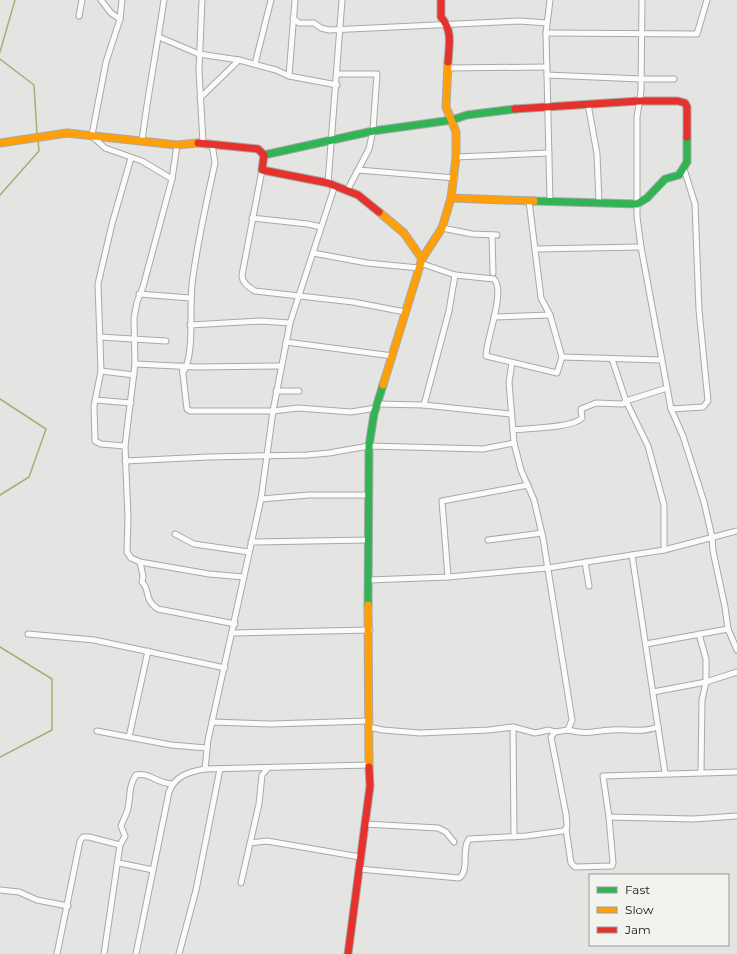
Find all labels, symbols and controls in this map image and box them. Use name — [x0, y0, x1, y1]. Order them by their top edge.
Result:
legend — [589, 874, 729, 946]
text: Fast — [625, 882, 650, 897]
text: Slow — [625, 902, 654, 917]
text: Jam — [624, 922, 651, 937]

